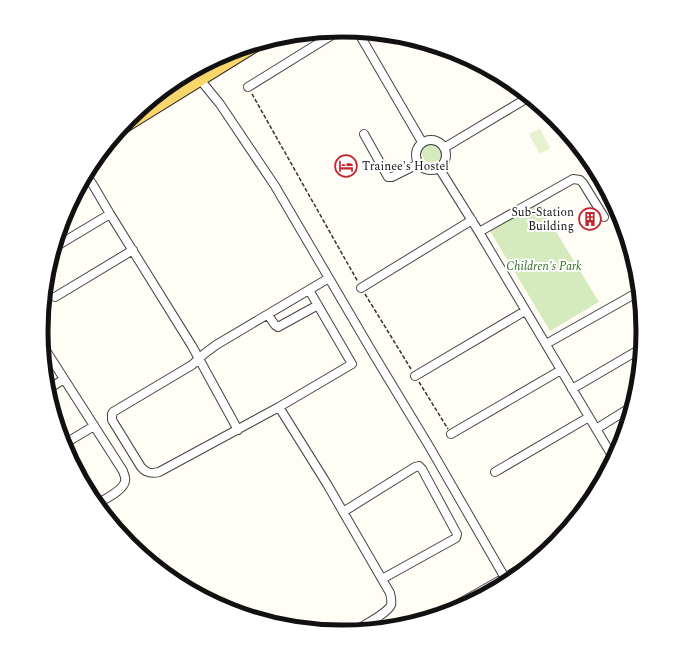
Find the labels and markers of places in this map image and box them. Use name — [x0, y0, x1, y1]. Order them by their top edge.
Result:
hotel icon: Trainee's Hostel — [333, 153, 359, 179]
place label: Trainee's Hostel — [362, 157, 449, 176]
place label: Sub-Station Building — [511, 203, 574, 236]
building icon: Sub-Station Building — [577, 206, 603, 232]

